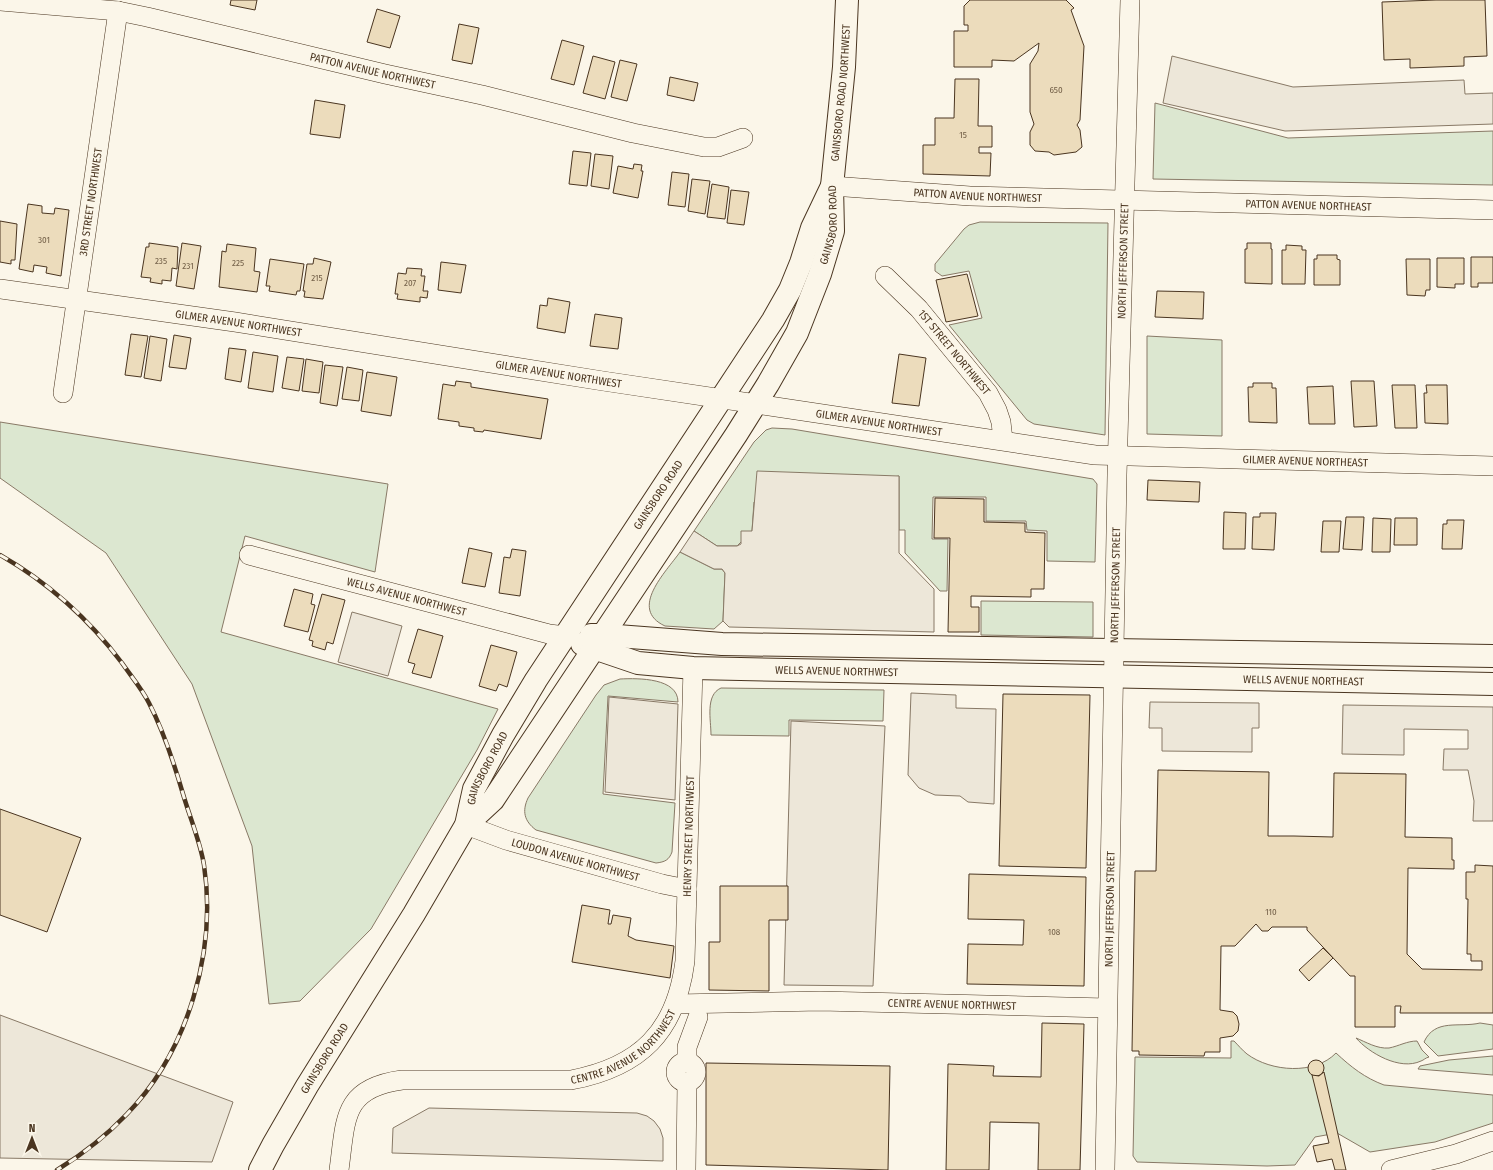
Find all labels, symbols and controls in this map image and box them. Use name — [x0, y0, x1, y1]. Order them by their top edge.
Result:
street label: GAINSBORO ROAD NORTHWEST — [828, 23, 852, 162]
street label: PATTON AVENUE NORTHWEST — [309, 50, 438, 91]
house number: 650 — [1049, 85, 1063, 95]
house number: 15 — [959, 130, 967, 140]
street label: 3RD STREET NORTHWEST — [76, 146, 105, 257]
street label: GAINSBORO ROAD — [817, 185, 840, 266]
street label: PATTON AVENUE NORTHWEST — [913, 185, 1043, 204]
street label: PATTON AVENUE NORTHEAST — [1245, 197, 1373, 213]
street label: NORTH JEFFERSON STREET — [1115, 202, 1131, 319]
house number: 301 — [38, 235, 50, 245]
house number: 235 — [155, 256, 167, 266]
house number: 225 — [232, 258, 244, 268]
house number: 231 — [182, 261, 194, 271]
house number: 215 — [311, 273, 323, 283]
house number: 207 — [404, 278, 416, 288]
street label: GILMER AVENUE NORTHWEST — [175, 307, 304, 339]
street label: 1ST STREET NORTHWEST — [916, 307, 994, 398]
street label: GILMER AVENUE NORTHWEST — [494, 357, 623, 390]
street label: GILMER AVENUE NORTHWEST — [815, 407, 944, 439]
street label: GILMER AVENUE NORTHEAST — [1243, 453, 1369, 469]
street label: GAINSBORO ROAD — [630, 458, 685, 532]
street label: NORTH JEFFERSON STREET — [1108, 526, 1123, 643]
street label: WELLS AVENUE NORTHWEST — [345, 575, 469, 619]
street label: WELLS AVENUE NORTHWEST — [775, 663, 899, 679]
street label: WELLS AVENUE NORTHEAST — [1243, 673, 1365, 688]
street label: GAINSBORO ROAD — [464, 729, 510, 806]
street label: HENRY STREET NORTHWEST — [680, 774, 697, 897]
street label: LOUDON AVENUE NORTHWEST — [510, 835, 642, 884]
street label: NORTH JEFFERSON STREET — [1102, 850, 1117, 967]
house number: 110 — [1265, 907, 1277, 917]
house number: 108 — [1048, 927, 1061, 937]
street label: CENTRE AVENUE NORTHWEST — [888, 996, 1017, 1012]
street label: CENTRE AVENUE NORTHWEST — [570, 1007, 678, 1086]
street label: GAINSBORO ROAD — [298, 1021, 351, 1096]
north arrow — [12, 1118, 52, 1158]
text: N — [29, 1122, 35, 1135]

